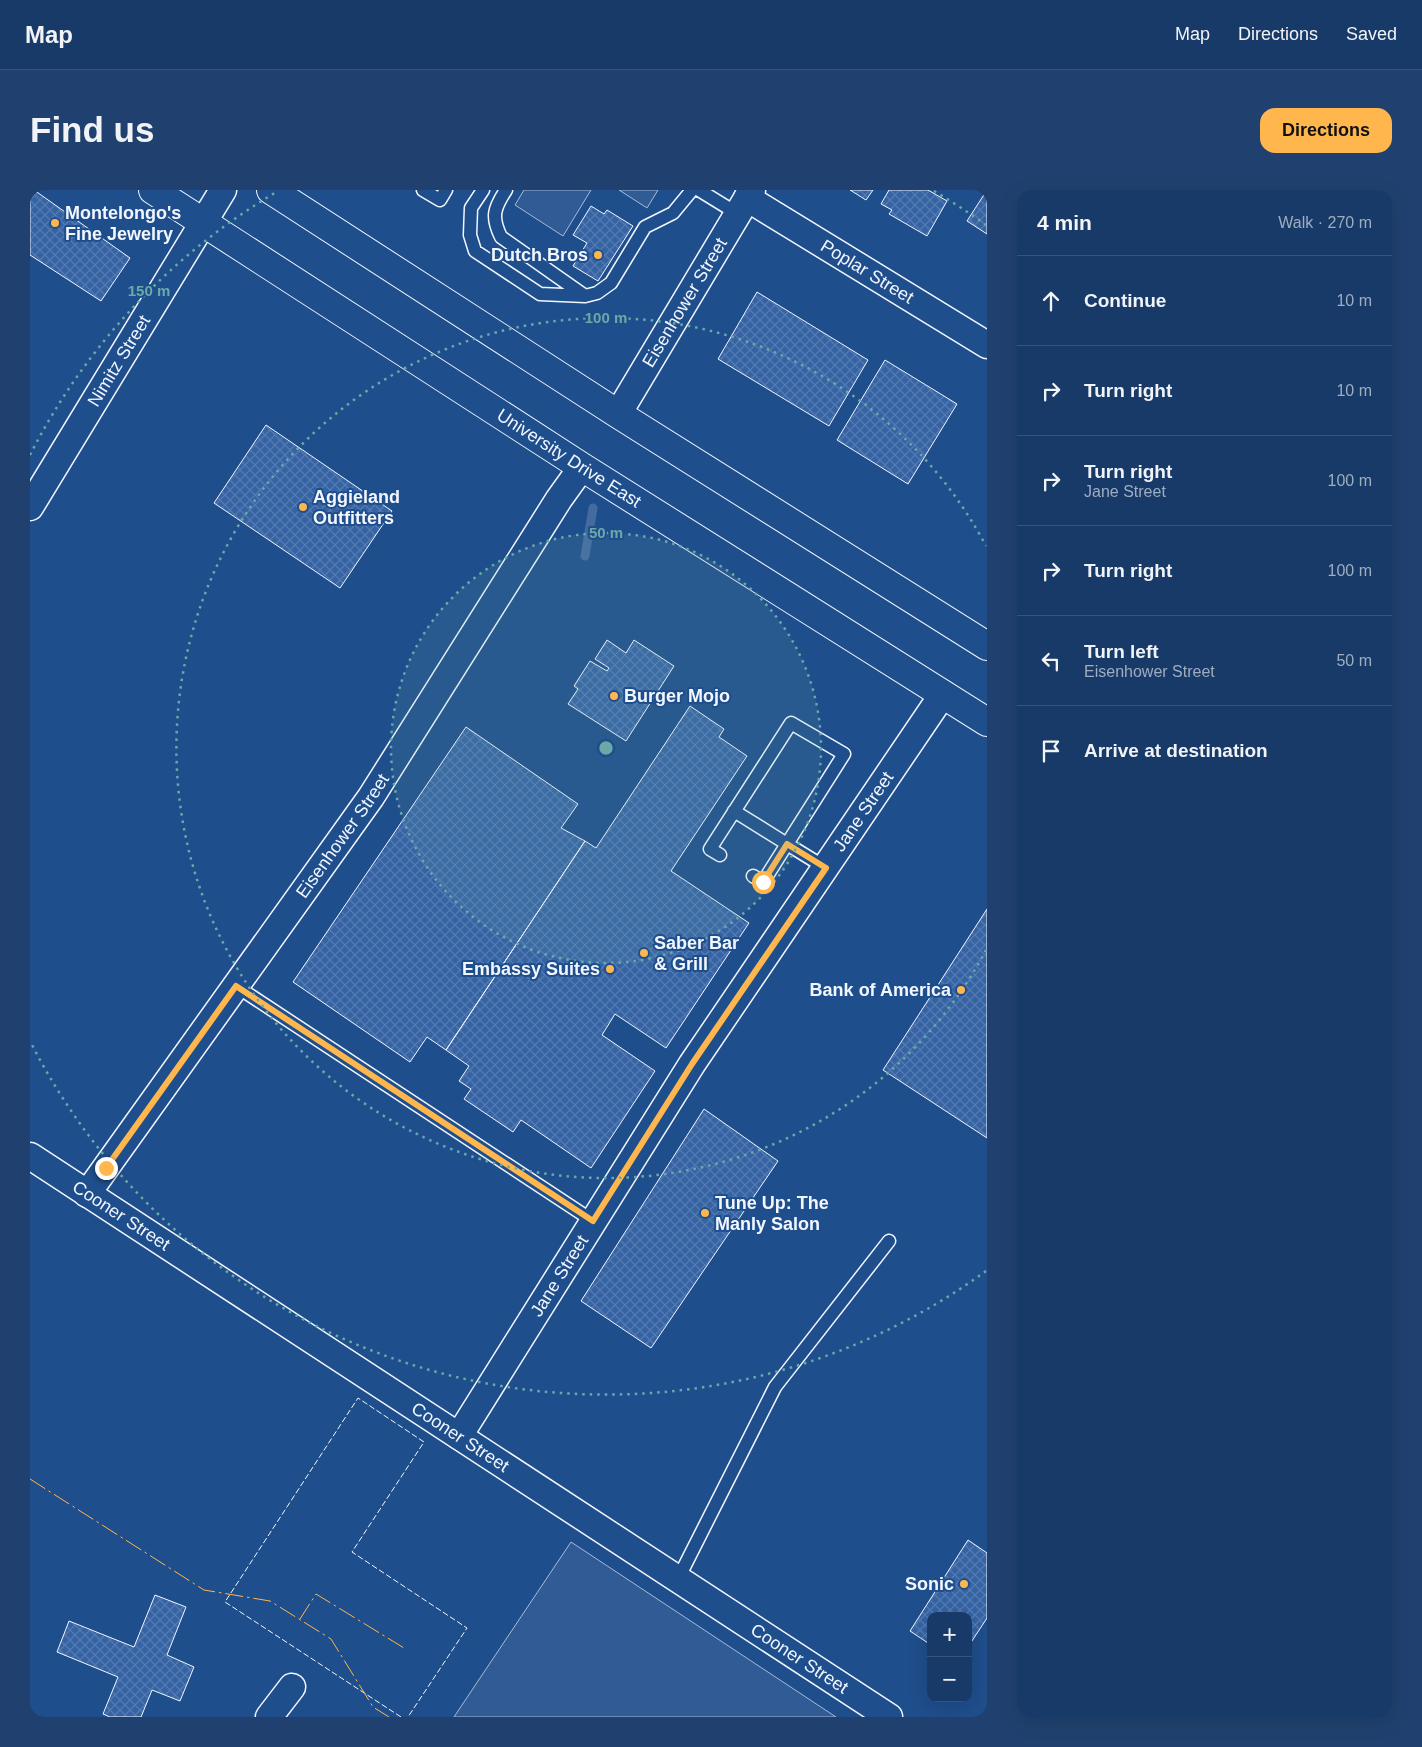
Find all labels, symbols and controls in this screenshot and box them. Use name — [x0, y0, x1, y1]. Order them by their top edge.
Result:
text: Map — [25, 21, 73, 48]
text: Map — [1175, 24, 1210, 44]
text: Directions — [1238, 24, 1318, 44]
text: Saved — [1346, 24, 1397, 44]
button: Directions — [1260, 108, 1392, 153]
text: Find us — [30, 110, 154, 149]
place label: Montelongo's Fine Jewelry — [65, 203, 181, 244]
text: 4 min — [1037, 211, 1092, 234]
text: Walk · 270 m — [1278, 214, 1372, 231]
marker: Montelongo's Fine Jewelry — [49, 217, 61, 229]
street label: Eisenhower Street — [638, 234, 731, 371]
street label: Poplar Street — [817, 236, 917, 308]
place label: Dutch Bros — [491, 245, 588, 265]
marker: Dutch Bros — [592, 249, 604, 261]
text: 150 m — [128, 282, 170, 299]
icon: ahead — [1037, 287, 1065, 315]
text: Continue — [1084, 290, 1166, 311]
text: 10 m — [1336, 292, 1372, 309]
text: 100 m — [585, 309, 627, 326]
street label: Nimitz Street — [84, 312, 154, 410]
icon: right — [1037, 377, 1065, 405]
text: Turn right — [1084, 380, 1172, 401]
text: 10 m — [1336, 382, 1372, 399]
street label: University Drive East — [493, 405, 645, 512]
text: Turn right — [1084, 461, 1172, 482]
icon: right — [1037, 467, 1065, 495]
text: 100 m — [1328, 472, 1372, 489]
text: Jane Street — [1084, 483, 1166, 500]
place label: Aggieland Outfitters — [313, 487, 400, 528]
marker: Aggieland Outfitters — [297, 501, 309, 513]
text: 50 m — [589, 524, 623, 541]
icon: right — [1037, 557, 1065, 585]
text: Turn right — [1084, 560, 1172, 581]
text: 100 m — [1328, 562, 1372, 579]
text: Turn left — [1084, 641, 1159, 662]
icon: left — [1037, 647, 1065, 675]
text: 50 m — [1336, 652, 1372, 669]
text: Eisenhower Street — [1084, 663, 1215, 680]
place label: Burger Mojo — [624, 686, 730, 706]
marker: Burger Mojo — [608, 690, 620, 702]
icon: arrive — [1037, 737, 1065, 765]
centre of rings — [597, 739, 615, 757]
text: Arrive at destination — [1084, 740, 1268, 761]
street label: Jane Street — [829, 768, 897, 855]
street label: Eisenhower Street — [292, 770, 393, 902]
route start — [752, 871, 775, 894]
place label: Saber Bar & Grill — [654, 933, 739, 974]
marker: Saber Bar & Grill — [638, 947, 650, 959]
place label: Embassy Suites — [462, 959, 600, 979]
marker: Embassy Suites — [604, 963, 616, 975]
place label: Bank of America — [810, 980, 952, 1000]
marker: Bank of America — [955, 984, 967, 996]
route end — [95, 1157, 118, 1180]
street label: Cooner Street — [69, 1177, 174, 1255]
place label: Tune Up: The Manly Salon — [715, 1193, 829, 1234]
marker: Tune Up: The Manly Salon — [699, 1207, 711, 1219]
street label: Jane Street — [526, 1231, 592, 1320]
street label: Cooner Street — [408, 1398, 513, 1476]
place label: Sonic — [905, 1574, 954, 1594]
marker: Sonic — [958, 1578, 970, 1590]
map controls — [927, 1612, 972, 1702]
button: + — [927, 1612, 972, 1657]
street label: Cooner Street — [747, 1619, 852, 1698]
button: − — [927, 1657, 972, 1702]

